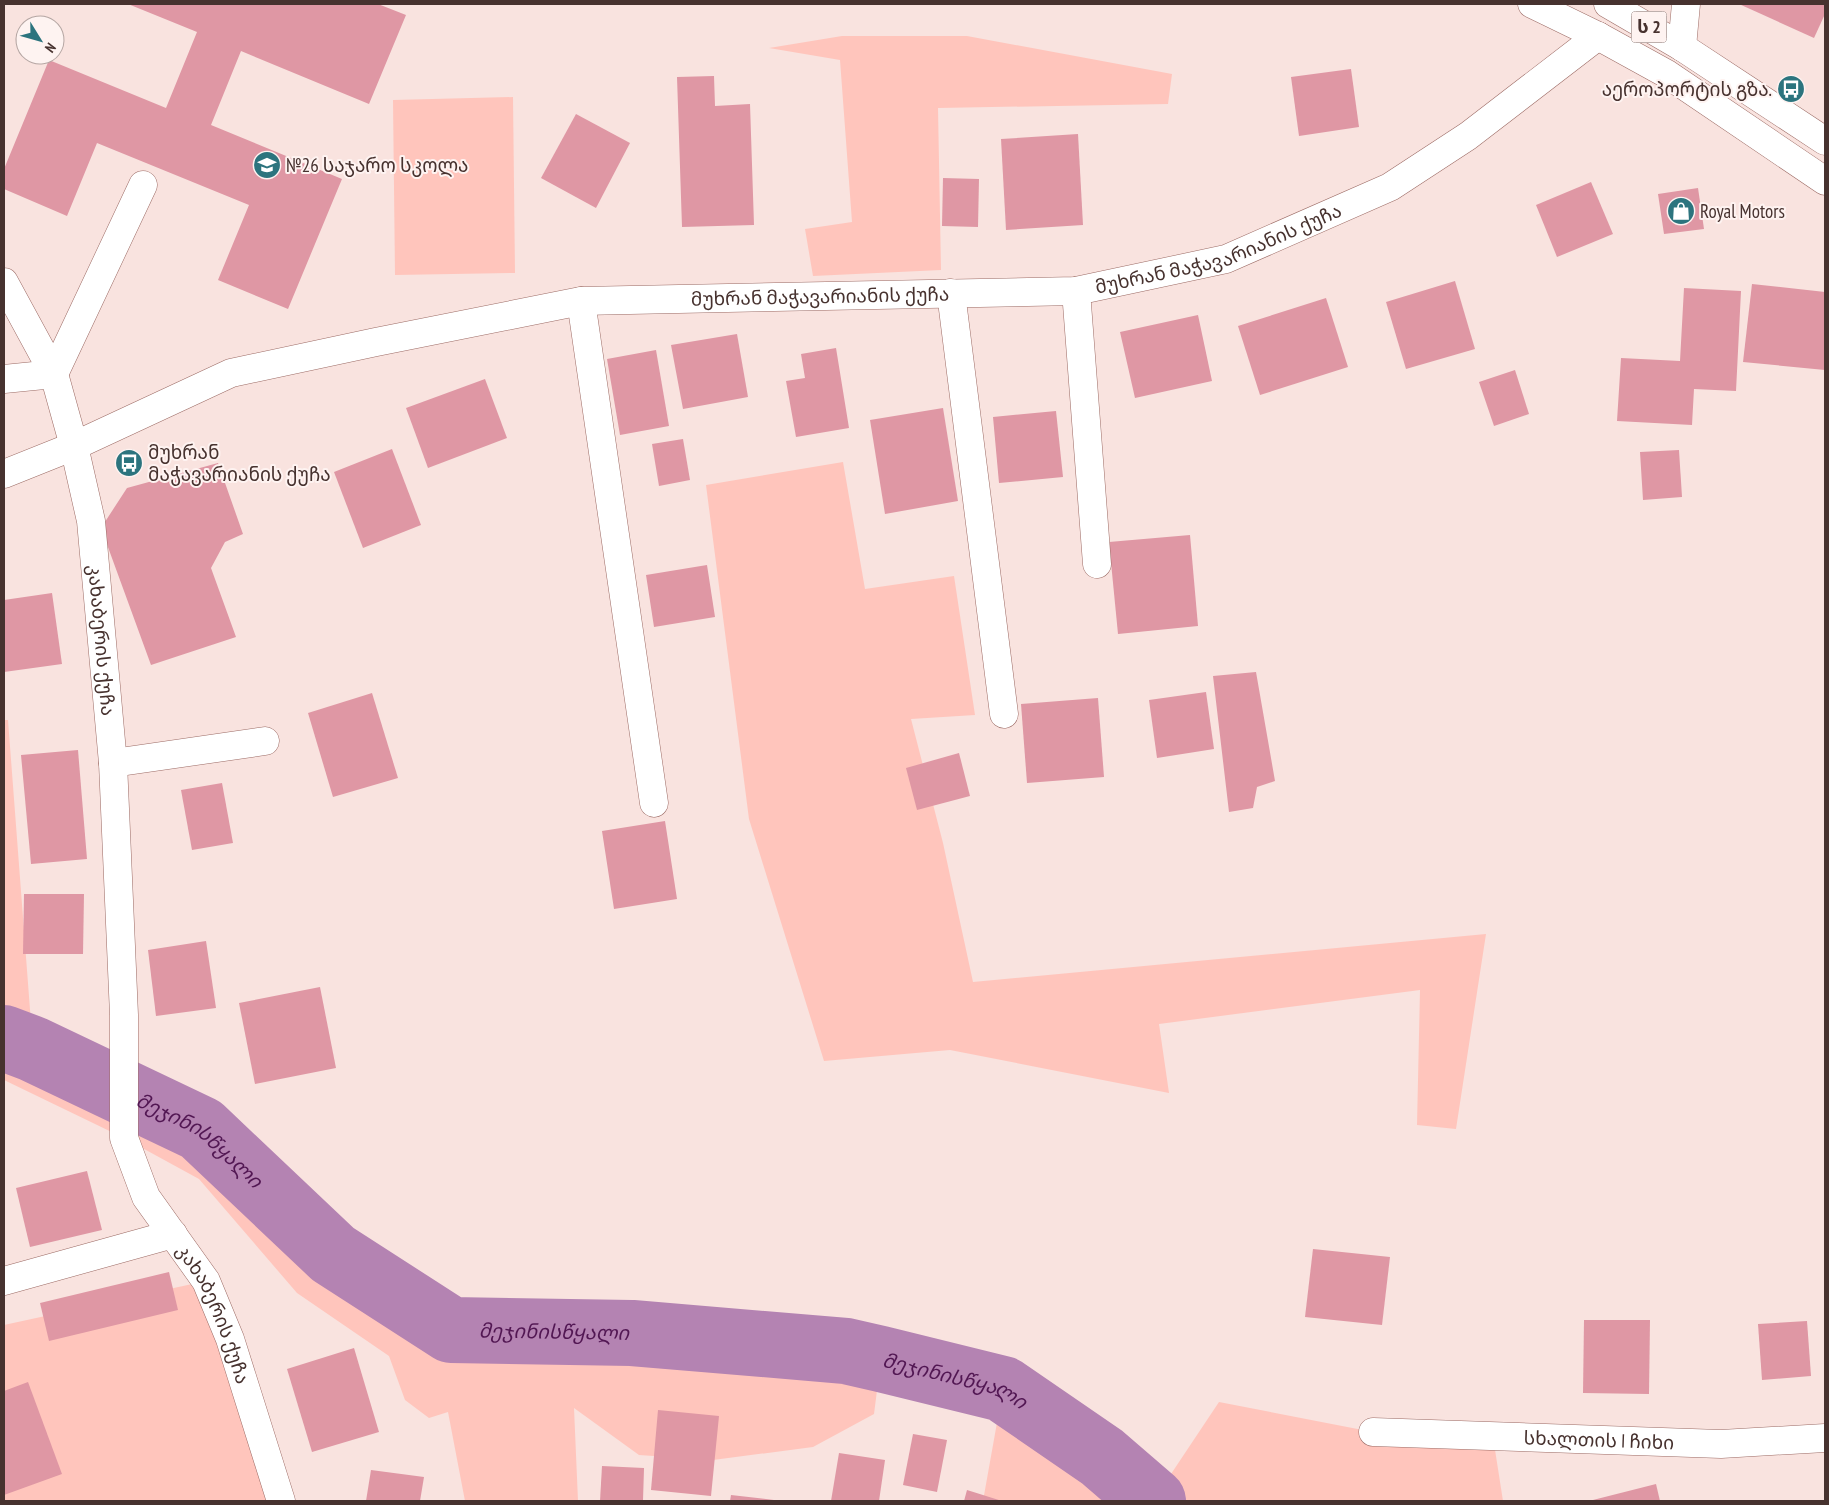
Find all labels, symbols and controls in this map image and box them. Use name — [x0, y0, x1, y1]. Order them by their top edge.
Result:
road number: ს 2 — [1632, 12, 1666, 42]
north arrow — [15, 15, 65, 65]
text: N — [41, 39, 60, 56]
bus stop icon: აეროპორტის გზა. — [1776, 74, 1806, 104]
place label: აეროპორტის გზა. — [1602, 77, 1772, 101]
school or university icon: №26 საჯარო სკოლა — [252, 150, 282, 180]
place label: №26 საჯარო სკოლა — [286, 153, 469, 178]
shop icon: Royal Motors — [1666, 196, 1696, 226]
street label: მუხრან მაჭავარიანის ქუჩა — [1093, 198, 1345, 299]
place label: Royal Motors — [1700, 199, 1785, 223]
street label: მუხრან მაჭავარიანის ქუჩა — [691, 282, 949, 311]
place label: მუხრან მაჭავარიანის ქუჩა — [148, 440, 331, 486]
bus stop icon: მუხრან მაჭავარიანის ქუჩა — [114, 448, 144, 478]
street label: კახაბერის ქუჩა — [83, 564, 121, 717]
water label: მეჯინისწყალი — [132, 1087, 269, 1195]
street label: კახაბერის ქუჩა — [171, 1239, 255, 1387]
water label: მეჯინისწყალი — [478, 1317, 631, 1346]
water label: მეჯინისწყალი — [880, 1347, 1034, 1416]
street label: სხალთის I ჩიხი — [1523, 1425, 1674, 1454]

